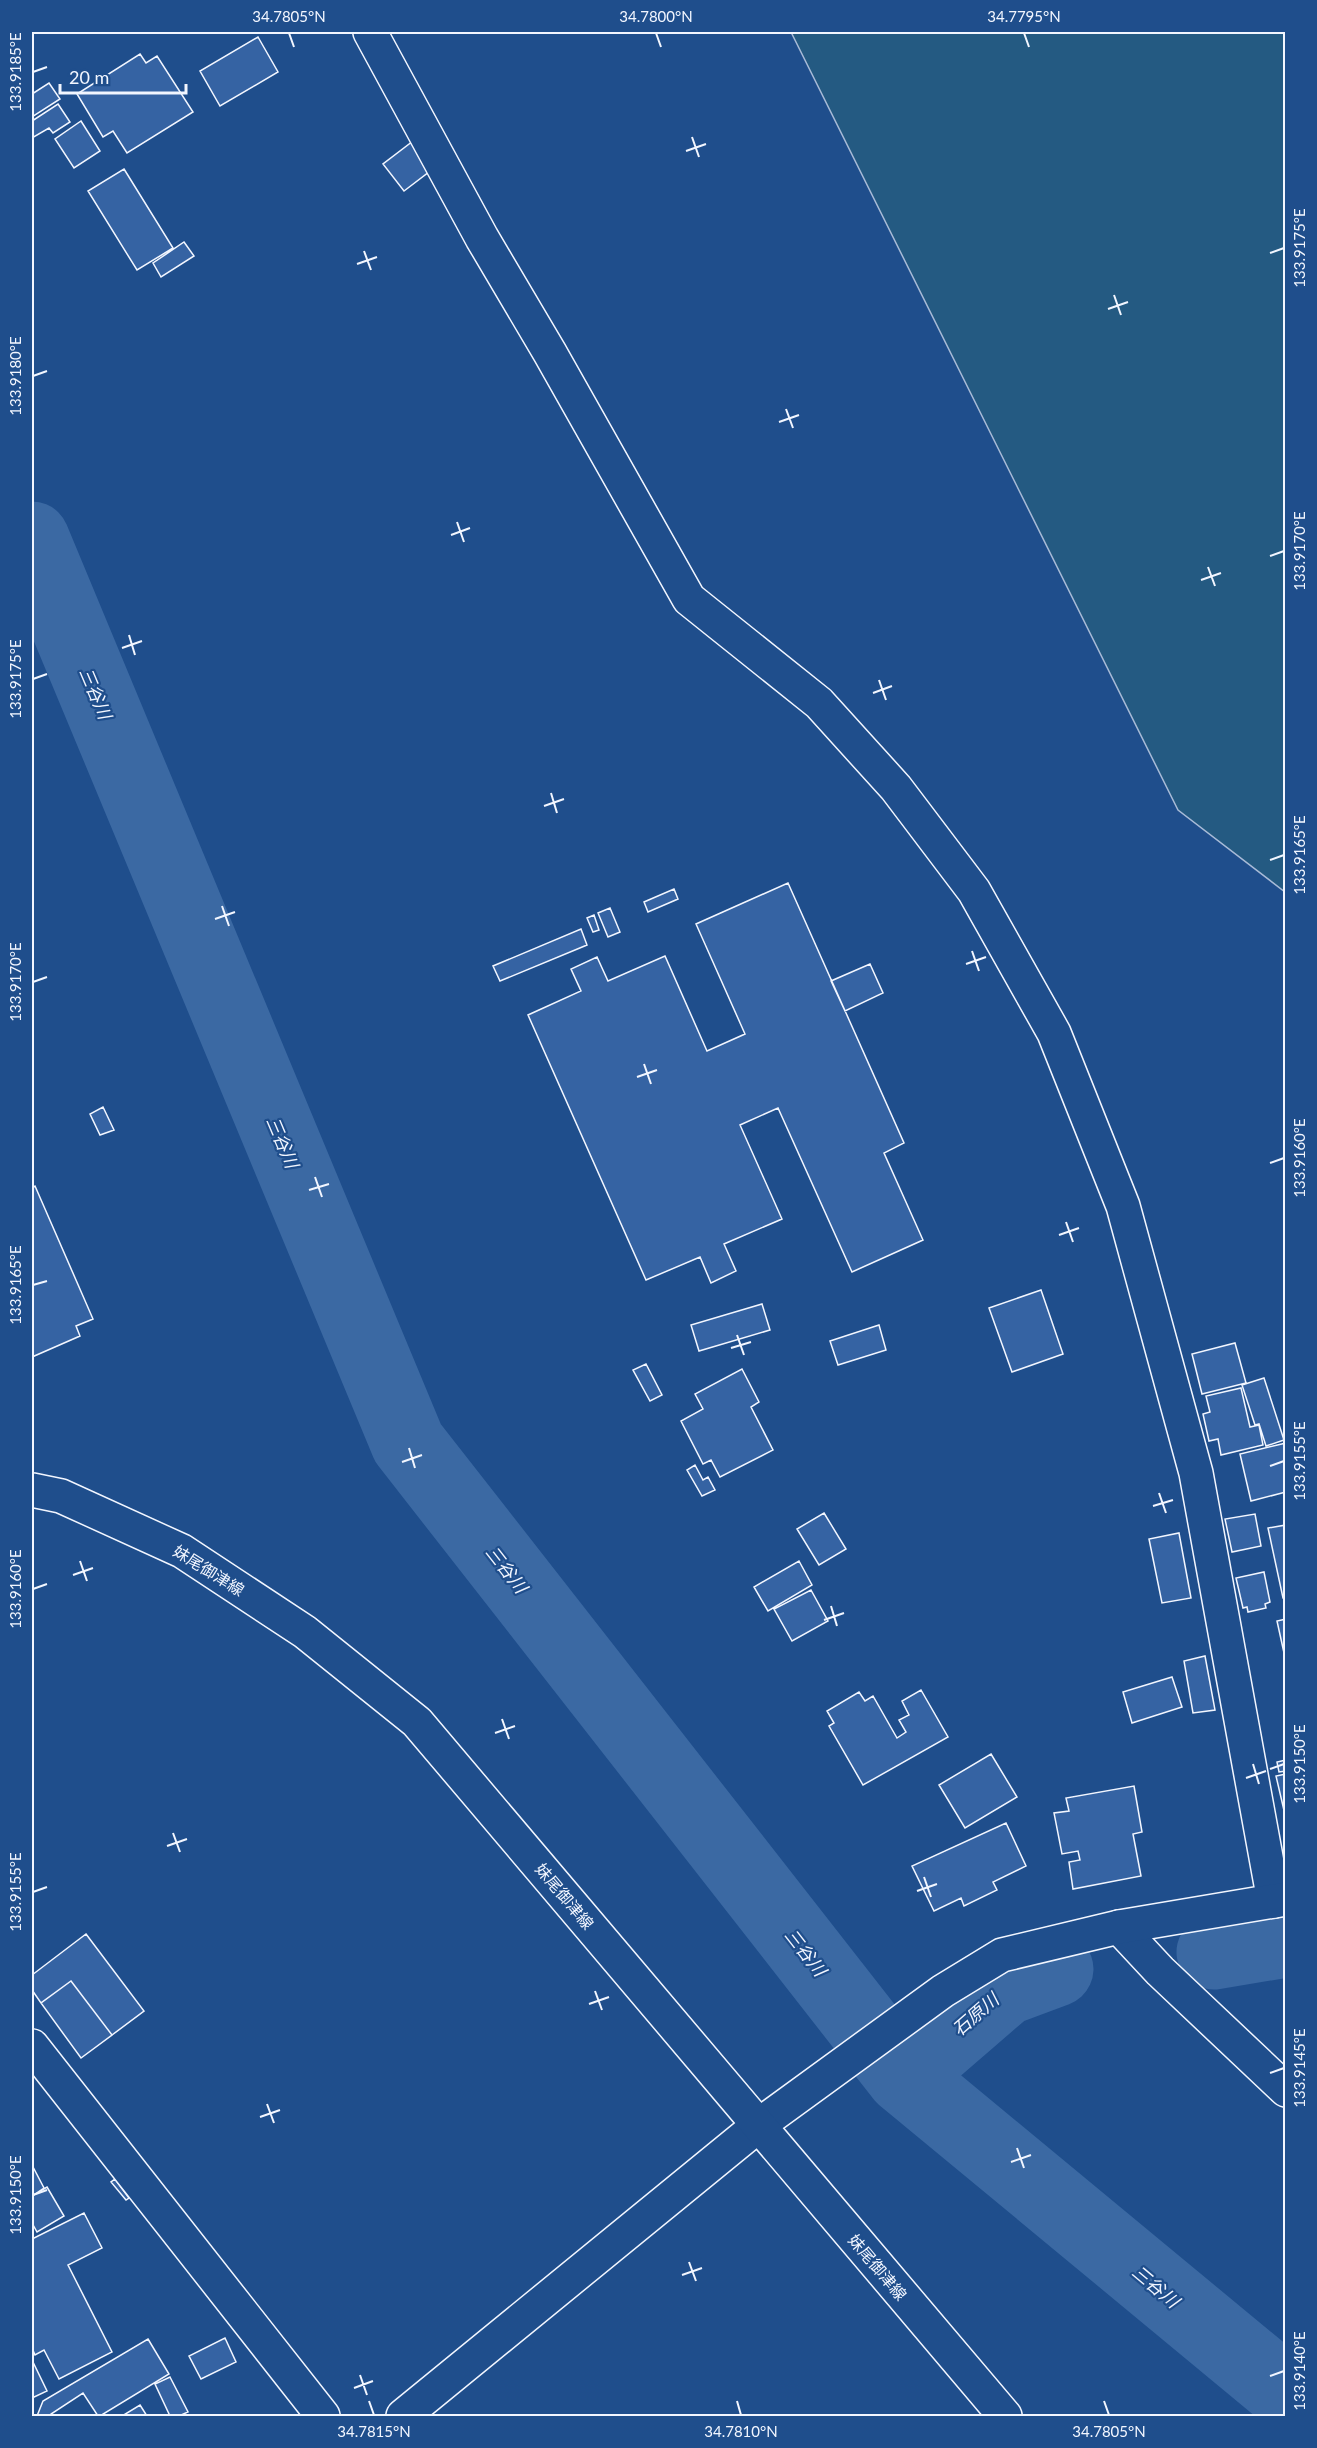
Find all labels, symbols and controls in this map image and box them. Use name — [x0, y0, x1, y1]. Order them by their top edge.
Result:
text: 34.7805°N — [252, 7, 326, 25]
text: 34.7800°N — [619, 7, 693, 25]
text: 34.7795°N — [987, 7, 1061, 25]
text: 133.9185°E — [6, 32, 24, 112]
scale bar — [60, 57, 186, 95]
text: 20 m — [69, 66, 109, 88]
text: 133.9175°E — [1290, 208, 1308, 288]
text: 133.9180°E — [6, 336, 24, 416]
text: 133.9170°E — [1290, 511, 1308, 591]
text: 133.9175°E — [6, 639, 24, 719]
water label: 三谷川 — [75, 664, 117, 724]
text: 133.9165°E — [1290, 815, 1308, 895]
text: 133.9170°E — [6, 942, 24, 1022]
water label: 三谷川 — [262, 1113, 304, 1173]
text: 133.9160°E — [1290, 1118, 1308, 1198]
text: 133.9165°E — [6, 1245, 24, 1325]
text: 133.9155°E — [1290, 1421, 1308, 1501]
street label: 妹尾御津線 — [170, 1541, 248, 1599]
water label: 三谷川 — [482, 1541, 534, 1599]
text: 133.9160°E — [6, 1549, 24, 1629]
text: 133.9150°E — [1290, 1724, 1308, 1804]
text: 133.9155°E — [6, 1852, 24, 1932]
street label: 妹尾御津線 — [532, 1859, 598, 1933]
water label: 三谷川 — [781, 1924, 833, 1982]
water label: 石原川 — [947, 1987, 1004, 2040]
text: 133.9145°E — [1290, 2028, 1308, 2108]
text: 133.9150°E — [6, 2155, 24, 2235]
street label: 妹尾御津線 — [845, 2230, 911, 2304]
water label: 三谷川 — [1128, 2260, 1185, 2313]
text: 133.9140°E — [1290, 2331, 1308, 2411]
text: 34.7815°N — [337, 2422, 411, 2440]
text: 34.7810°N — [704, 2422, 778, 2440]
text: 34.7805°N — [1072, 2422, 1146, 2440]

